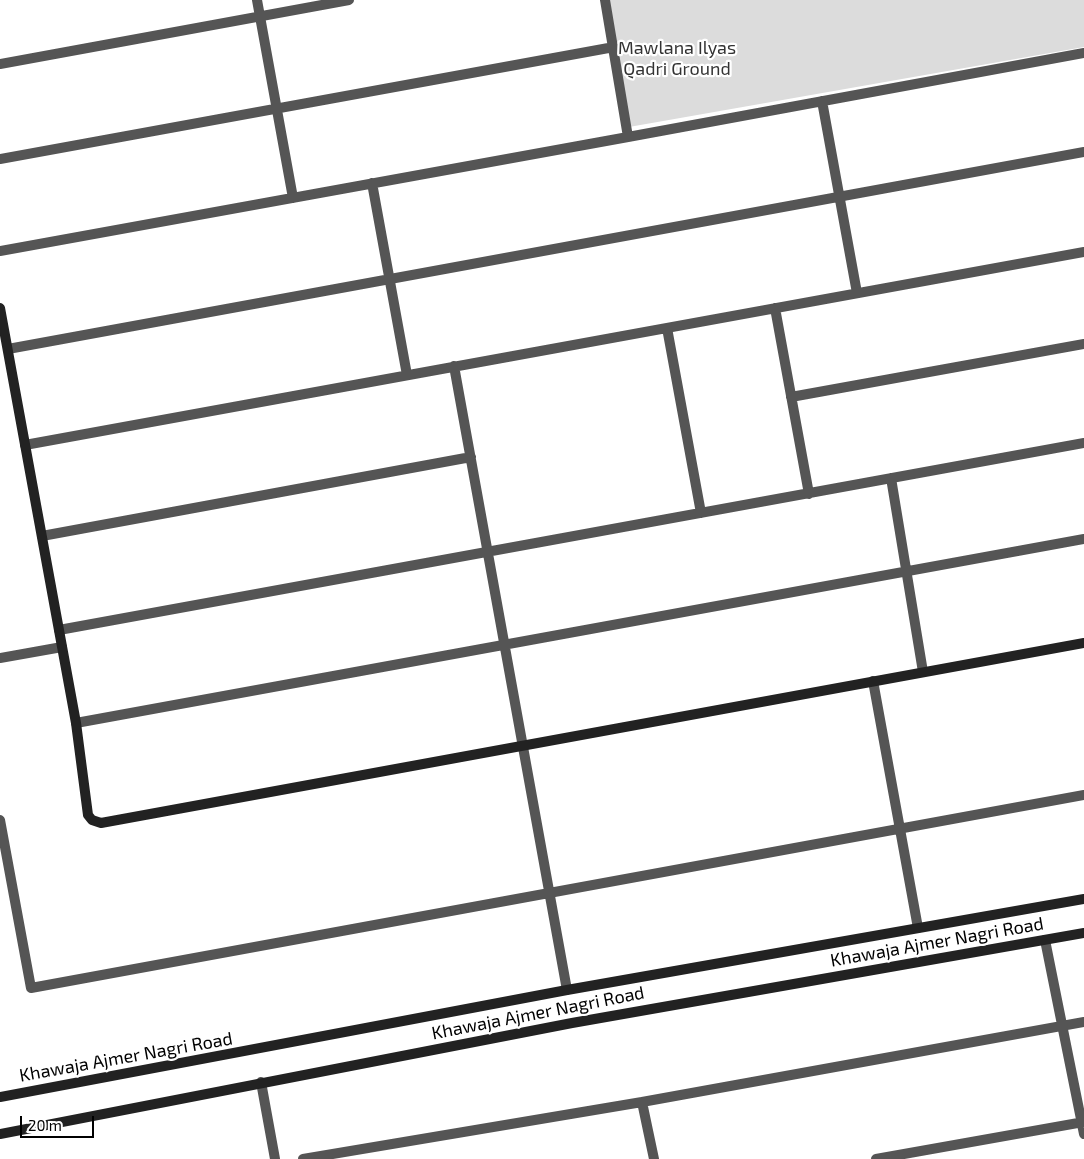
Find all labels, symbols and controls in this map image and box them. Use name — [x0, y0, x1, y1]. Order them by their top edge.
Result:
park label: Mawlana Ilyas Qadri Ground — [618, 37, 736, 80]
street label: Khawaja Ajmer Nagri Road — [829, 913, 1045, 971]
street label: Khawaja Ajmer Nagri Road — [430, 982, 646, 1044]
street label: Khawaja Ajmer Nagri Road — [18, 1028, 234, 1086]
scale bar — [22, 1106, 96, 1138]
text: 20 m — [28, 1116, 62, 1134]

